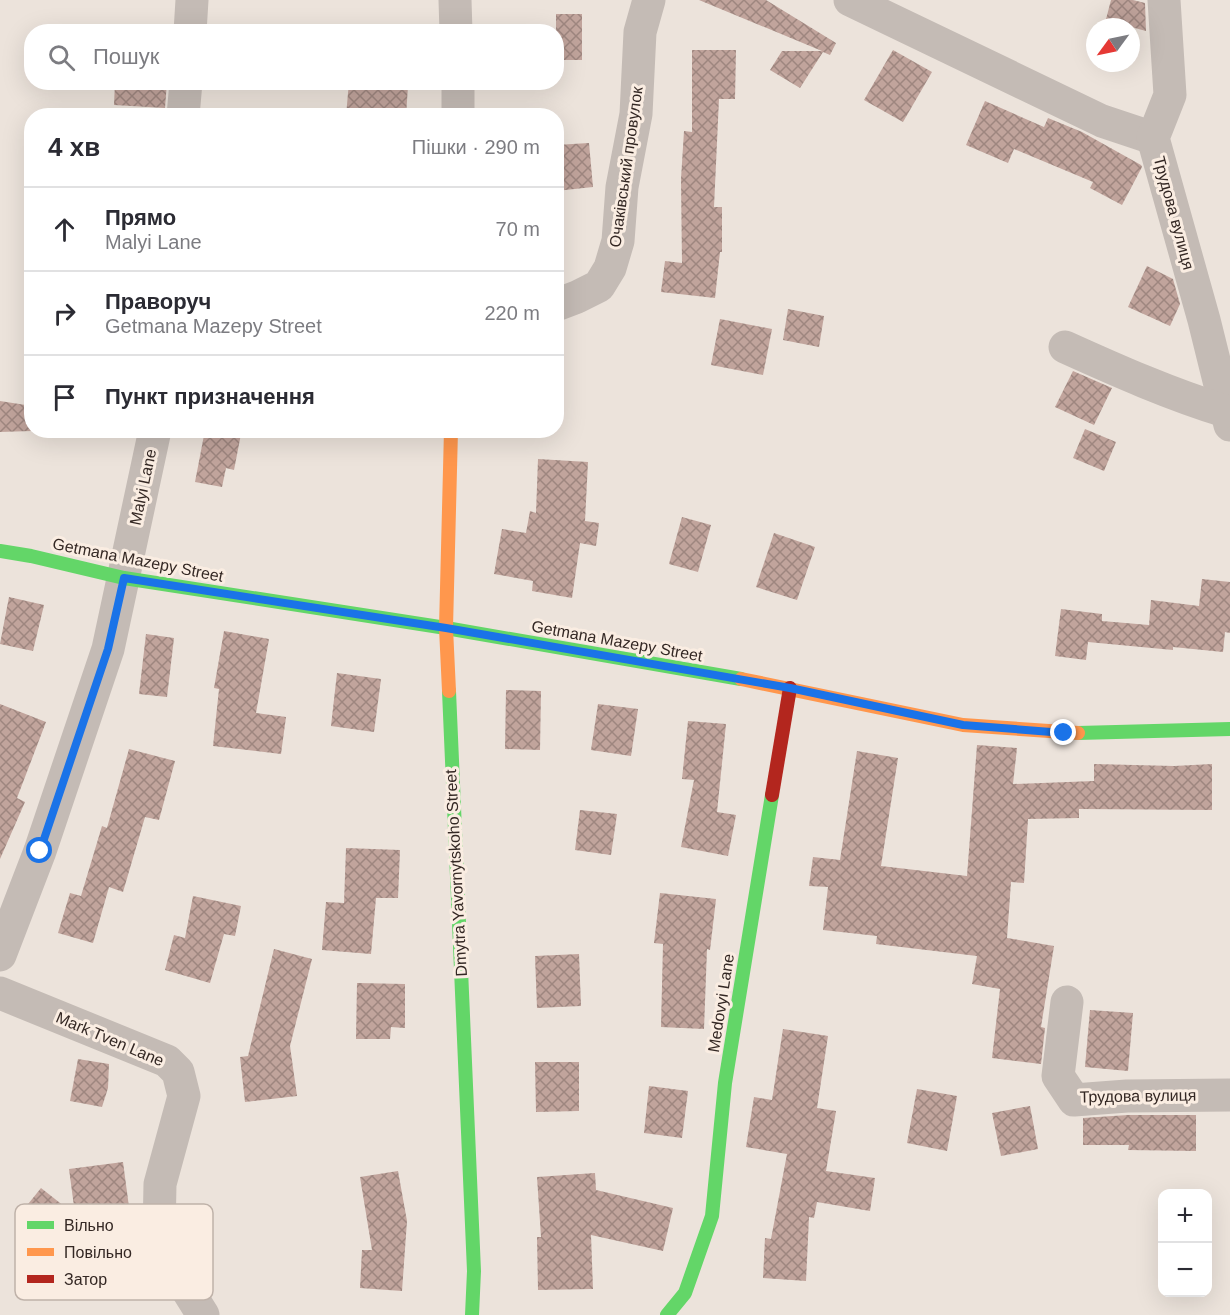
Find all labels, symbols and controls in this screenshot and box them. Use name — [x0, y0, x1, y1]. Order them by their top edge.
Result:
north arrow — [1086, 18, 1140, 72]
search box — [24, 24, 564, 90]
icon: search — [45, 41, 78, 74]
text: Пошук — [93, 44, 159, 69]
street label: Очаківський провулок — [606, 85, 646, 248]
text: 4 хв — [48, 132, 100, 162]
text: Пішки · 290 m — [412, 136, 540, 158]
street label: Трудова вулиця — [1151, 154, 1197, 272]
text: Прямо — [105, 205, 176, 230]
icon: ahead — [48, 213, 81, 246]
text: 70 m — [496, 218, 540, 240]
text: Malyi Lane — [105, 231, 202, 253]
text: Праворуч — [105, 289, 211, 314]
icon: right — [48, 297, 81, 330]
text: 220 m — [484, 302, 540, 324]
text: Getmana Mazepy Street — [105, 315, 322, 337]
icon: arrive — [48, 381, 81, 414]
text: Пункт призначення — [105, 384, 315, 409]
street label: Malyi Lane — [127, 447, 159, 527]
street label: Getmana Mazepy Street — [51, 535, 225, 585]
street label: Getmana Mazepy Street — [530, 618, 704, 665]
route end — [1050, 719, 1076, 745]
street label: Dmytra Yavornytskoho Street — [442, 768, 470, 977]
route start — [26, 837, 52, 863]
street label: Medovyi Lane — [705, 952, 737, 1054]
street label: Mark Tven Lane — [54, 1009, 166, 1069]
street label: Трудова вулиця — [1079, 1086, 1197, 1106]
map controls — [1158, 1189, 1212, 1297]
button: + — [1158, 1189, 1212, 1243]
legend — [15, 1204, 213, 1300]
text: Вільно — [64, 1217, 114, 1234]
button: − — [1158, 1243, 1212, 1297]
text: Повільно — [64, 1244, 132, 1261]
text: Затор — [64, 1271, 107, 1288]

